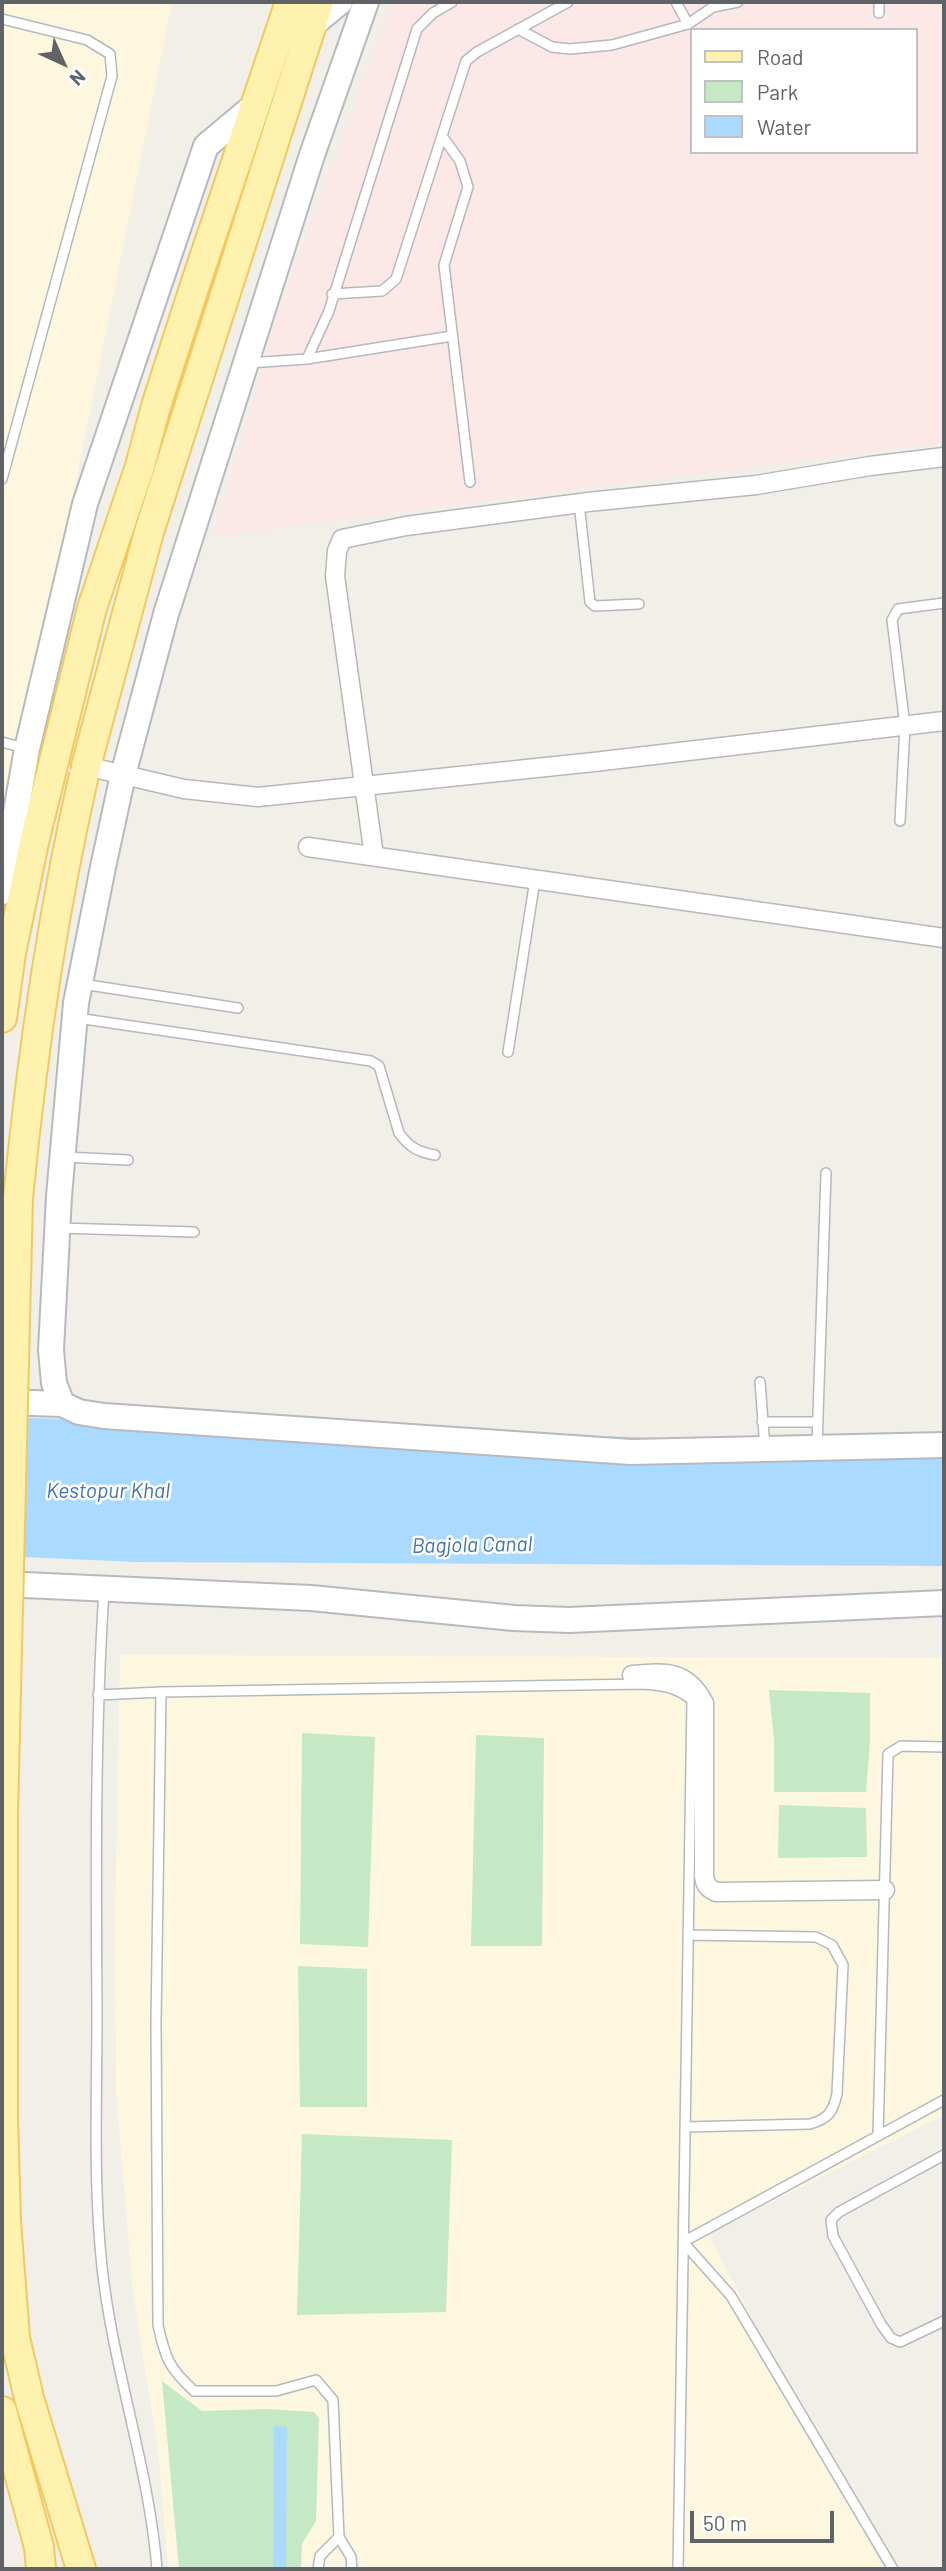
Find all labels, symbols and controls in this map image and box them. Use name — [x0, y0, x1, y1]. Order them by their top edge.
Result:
north arrow — [28, 28, 98, 98]
legend — [690, 28, 918, 154]
text: Road — [757, 44, 803, 69]
text: N — [66, 66, 91, 91]
text: Park — [757, 79, 798, 104]
text: Water — [757, 114, 811, 139]
water label: Kestopur Khal — [46, 1478, 170, 1504]
water label: Bagjola Canal — [412, 1531, 532, 1559]
scale bar — [694, 2498, 838, 2542]
text: 50 m — [703, 2510, 747, 2535]

